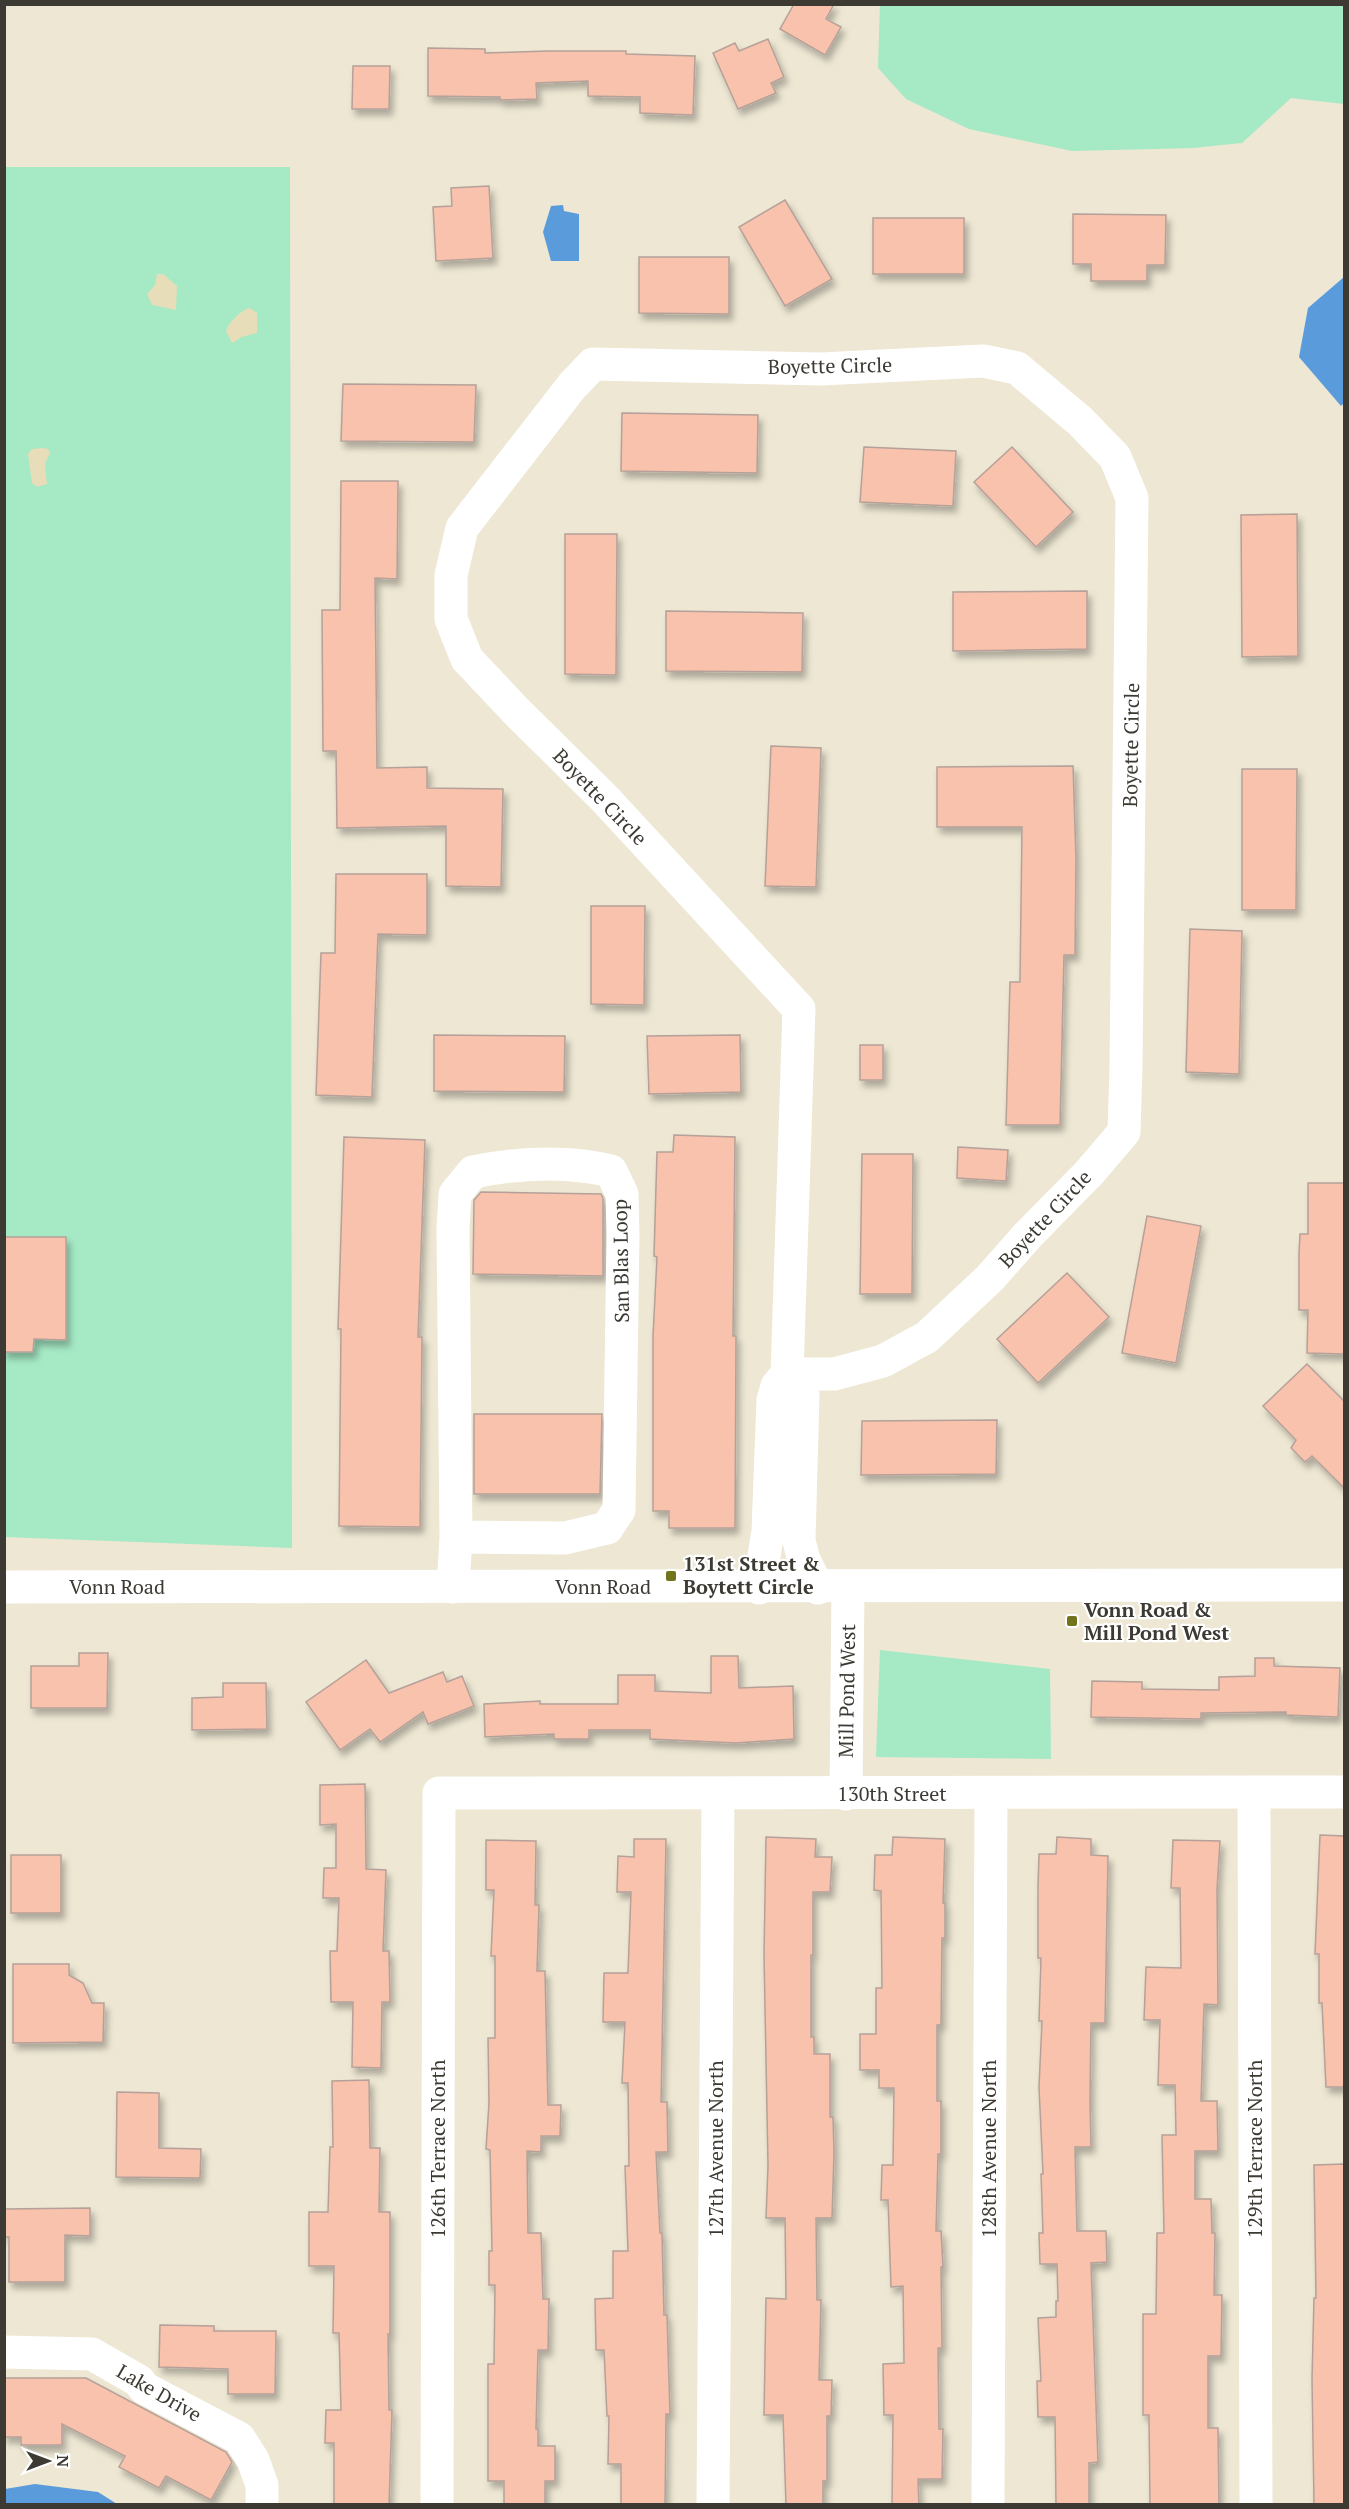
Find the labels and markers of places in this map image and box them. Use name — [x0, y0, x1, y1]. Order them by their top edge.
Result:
place label: 131st Street & Boytett Circle — [683, 1550, 820, 1600]
marker: 131st Street & Boytett Circle — [664, 1569, 678, 1583]
place label: Vonn Road & Mill Pond West — [1084, 1596, 1229, 1646]
marker: Vonn Road & Mill Pond West — [1065, 1614, 1079, 1628]

